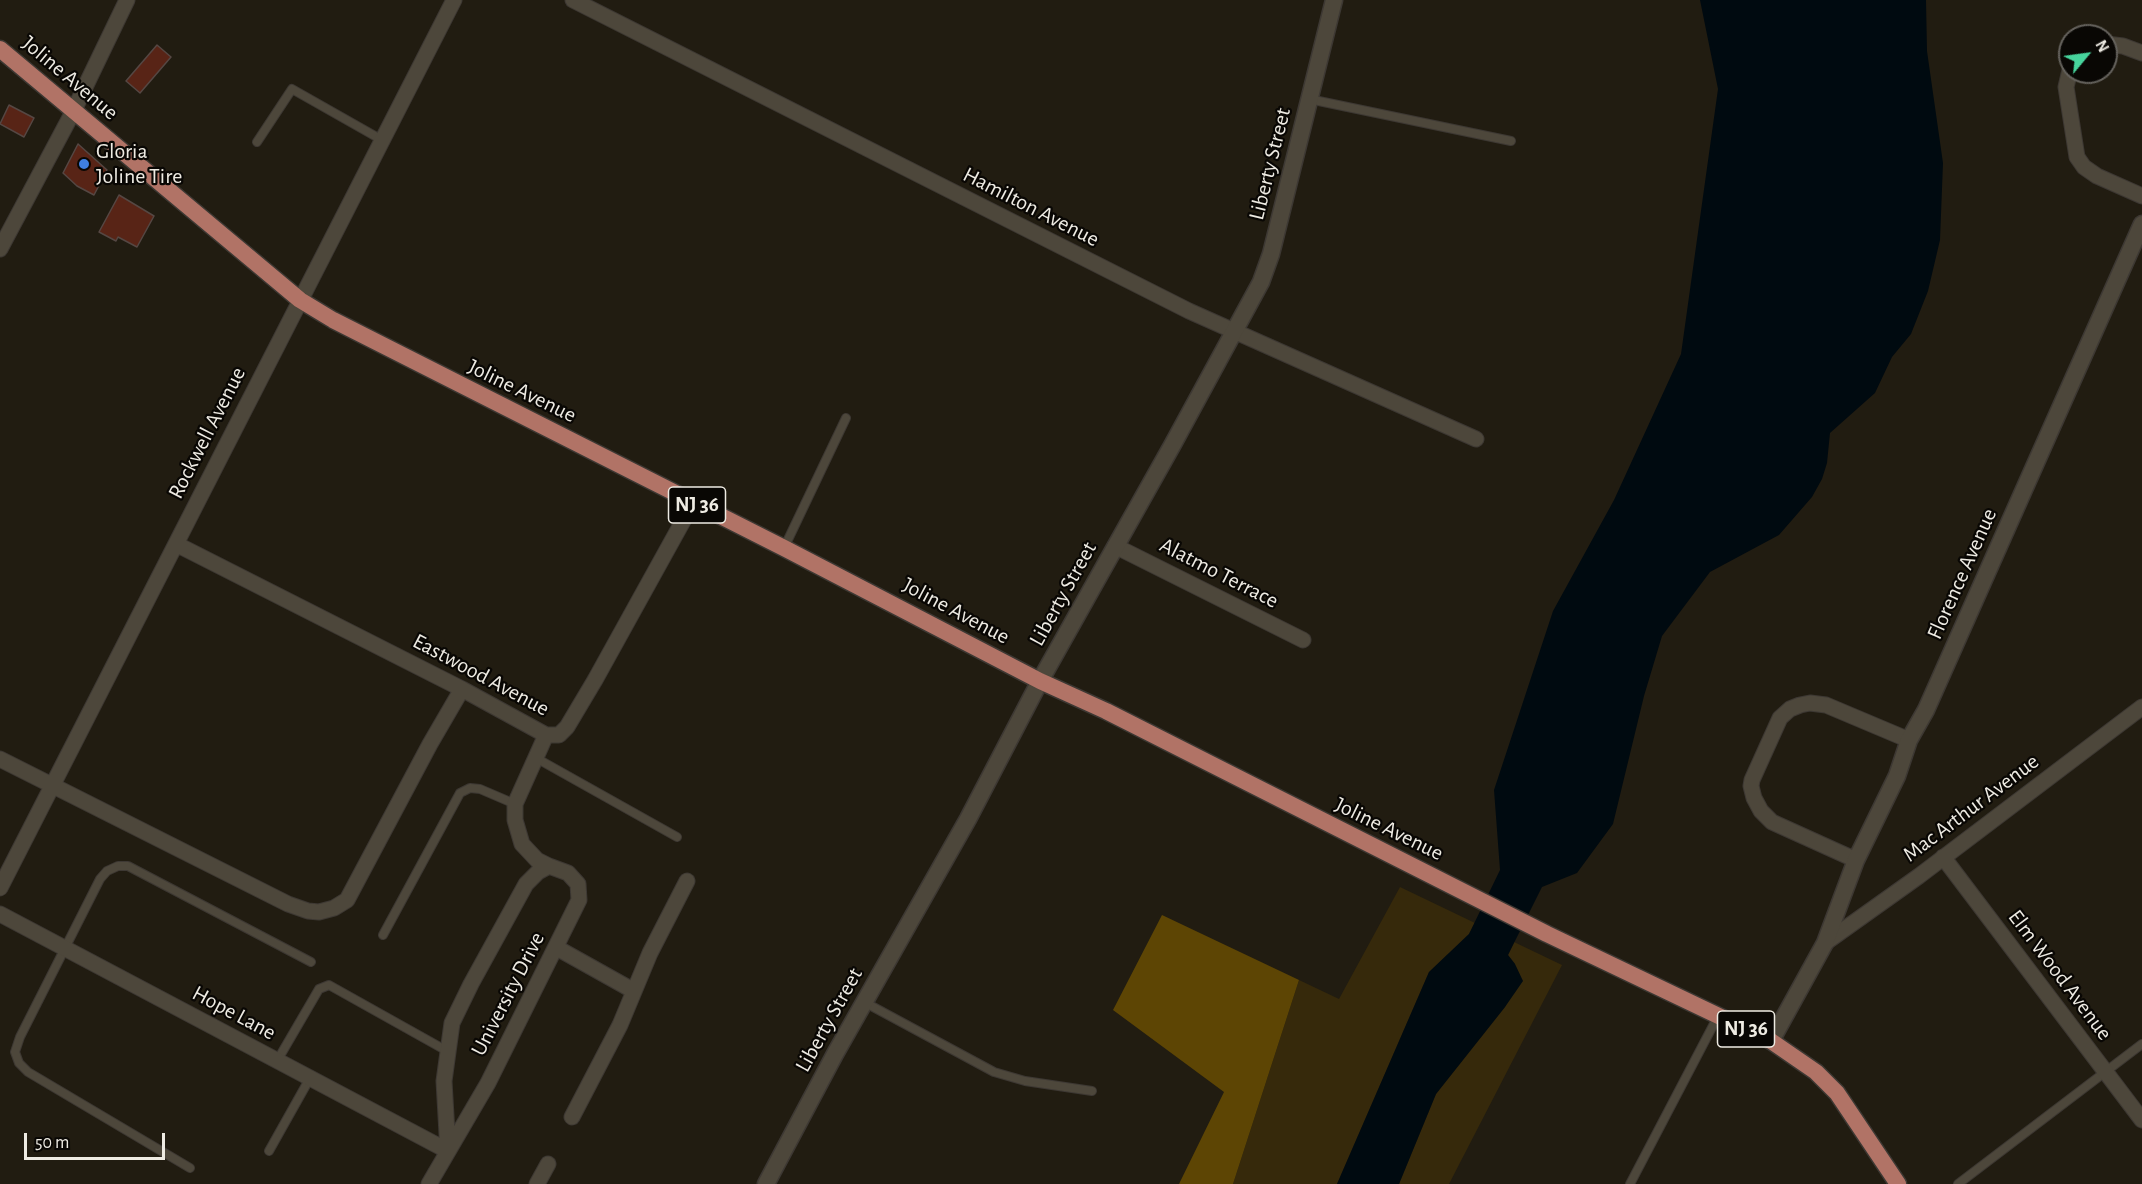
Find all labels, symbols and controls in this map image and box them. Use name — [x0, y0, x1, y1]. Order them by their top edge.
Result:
north arrow — [2058, 24, 2118, 84]
street label: Joline Avenue — [17, 30, 123, 126]
text: N — [2092, 37, 2112, 55]
street label: Liberty Street — [1243, 105, 1297, 223]
place label: Gloria Joline Tire — [96, 138, 182, 190]
marker: Gloria Joline Tire — [77, 157, 91, 171]
street label: Hamilton Avenue — [958, 161, 1104, 253]
street label: Joline Avenue — [464, 353, 580, 429]
street label: Rockwell Avenue — [163, 363, 251, 503]
road number: NJ 36 — [668, 487, 726, 523]
street label: Florence Avenue — [1921, 504, 2003, 644]
street label: Alatmo Terrace — [1155, 532, 1283, 614]
street label: Liberty Street — [1024, 537, 1102, 651]
street label: Joline Avenue — [898, 572, 1014, 650]
street label: Eastwood Avenue — [408, 628, 554, 722]
street label: Mac Arthur Avenue — [1898, 748, 2044, 868]
street label: Joline Avenue — [1331, 791, 1447, 867]
street label: Elm Wood Avenue — [2002, 904, 2118, 1046]
street label: University Drive — [465, 928, 551, 1060]
street label: Liberty Street — [790, 963, 868, 1077]
street label: Hope Lane — [188, 980, 280, 1046]
road number: NJ 36 — [1718, 1011, 1774, 1047]
scale bar — [27, 1121, 168, 1159]
text: 50 m — [35, 1134, 69, 1152]

